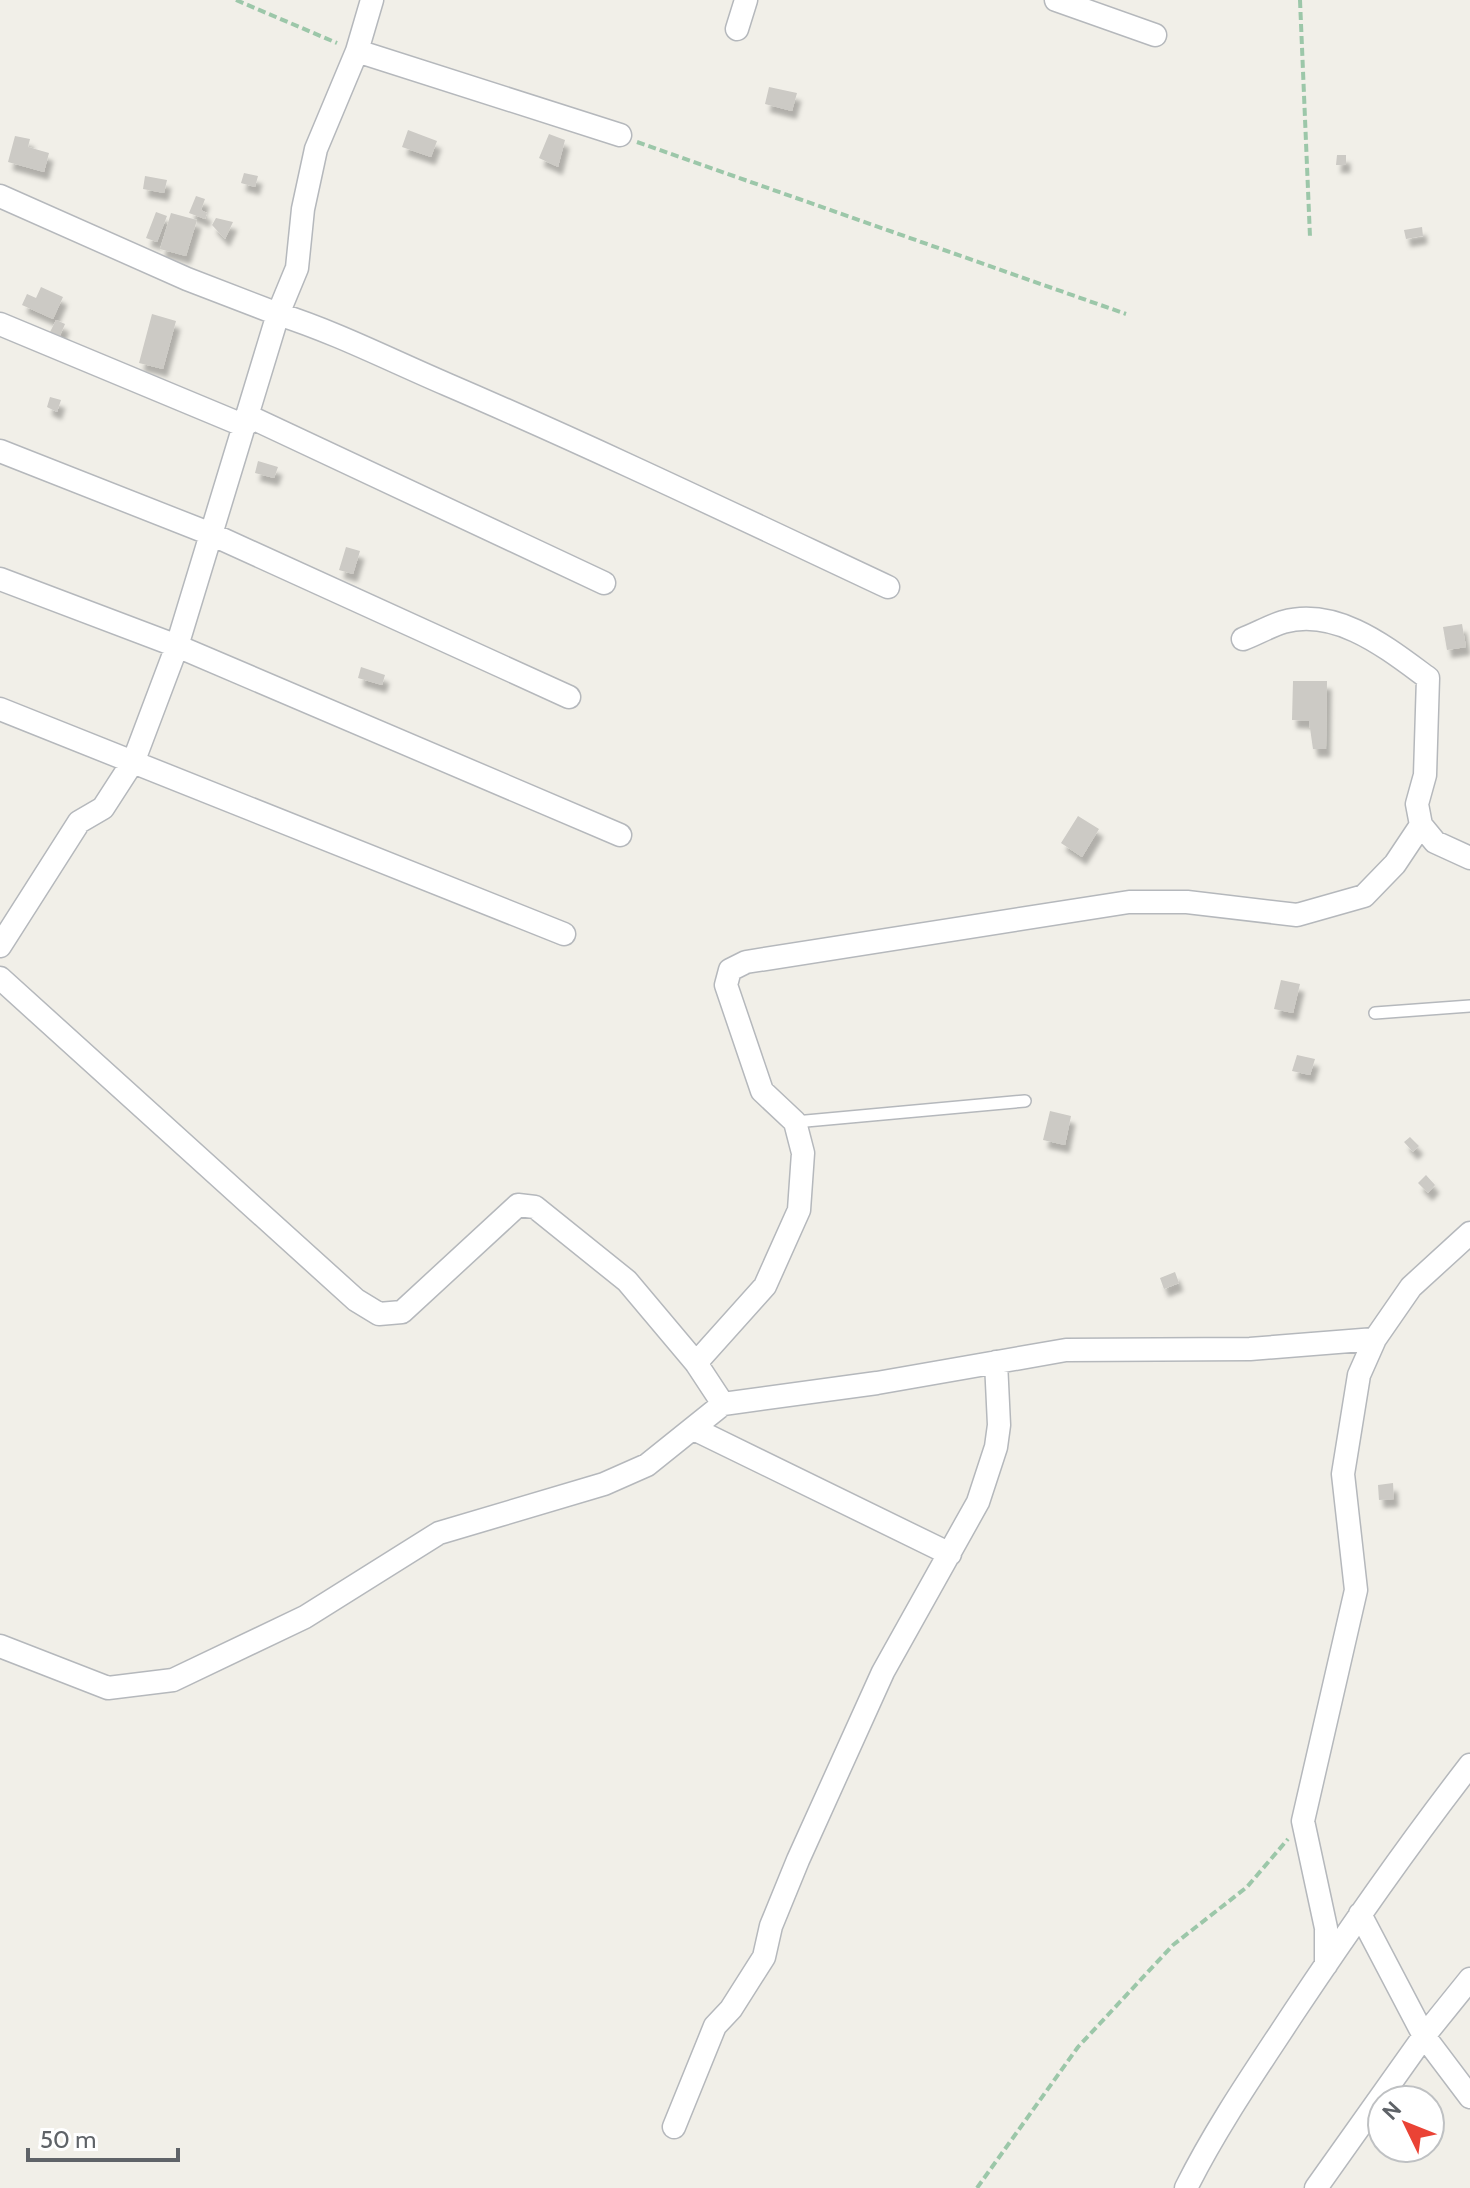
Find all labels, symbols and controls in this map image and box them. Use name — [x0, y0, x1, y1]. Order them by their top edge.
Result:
north arrow — [1366, 2084, 1446, 2164]
text: N — [1377, 2096, 1407, 2126]
scale bar — [28, 2112, 178, 2162]
text: 50 m — [40, 2125, 96, 2154]

